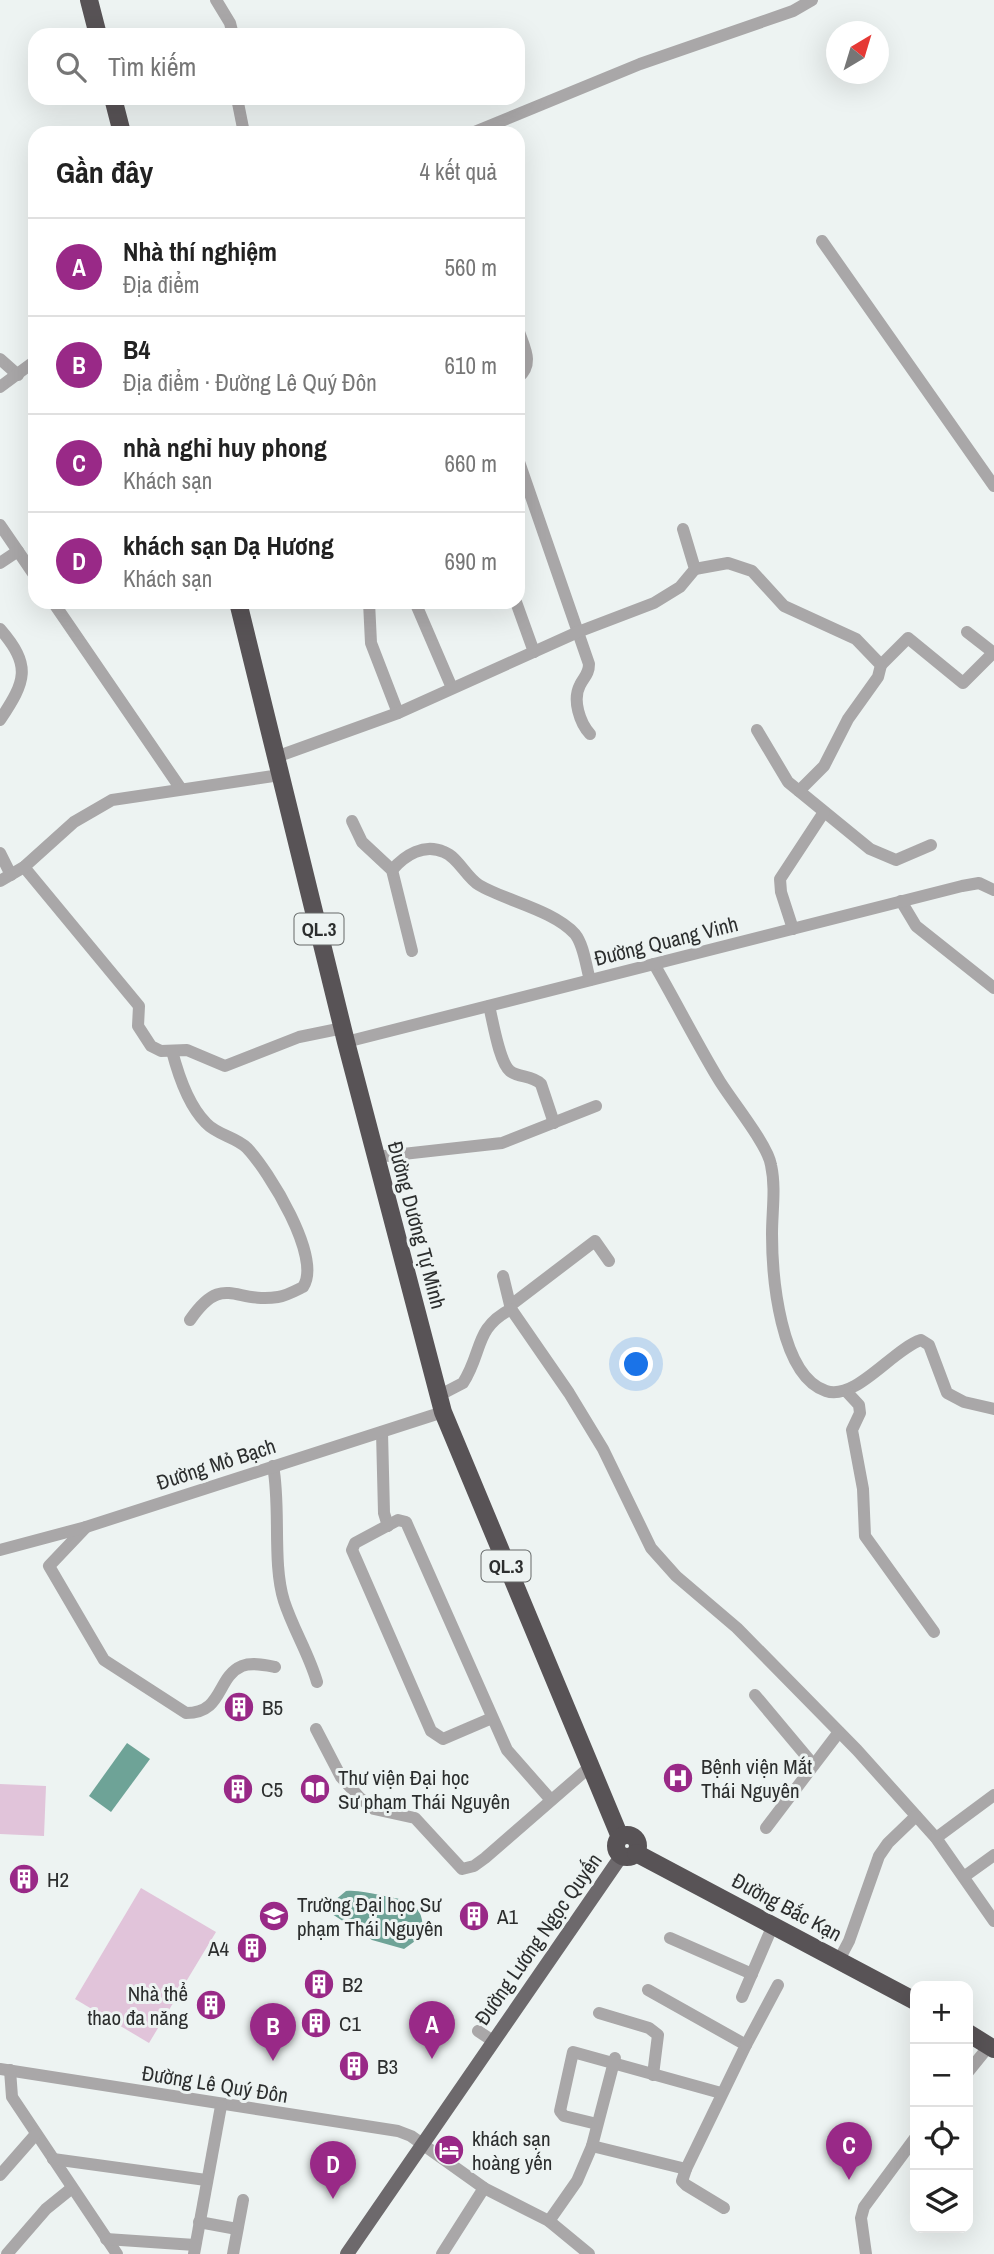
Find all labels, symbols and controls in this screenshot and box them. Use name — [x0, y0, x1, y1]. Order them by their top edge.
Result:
north arrow — [826, 21, 889, 84]
search box — [28, 28, 525, 105]
icon: search — [52, 48, 90, 86]
text: Tìm kiếm — [108, 49, 196, 84]
text: Gần đây — [56, 152, 153, 192]
text: 4 kết quả — [419, 156, 497, 187]
text: Nhà thí nghiệm — [123, 234, 277, 269]
text: A — [72, 252, 86, 283]
text: 560 m — [445, 252, 497, 283]
text: Địa điểm — [123, 269, 200, 300]
text: B4 — [123, 332, 150, 367]
text: B — [72, 350, 86, 381]
text: 610 m — [445, 350, 497, 381]
text: Địa điểm · Đường Lê Quý Đôn — [123, 367, 377, 398]
text: nhà nghỉ huy phong — [123, 430, 327, 465]
text: C — [72, 448, 86, 479]
text: 660 m — [445, 448, 497, 479]
text: Khách sạn — [123, 465, 212, 496]
text: khách sạn Dạ Hương — [123, 528, 334, 563]
text: D — [72, 546, 86, 577]
text: 690 m — [445, 546, 497, 577]
text: Khách sạn — [123, 563, 212, 594]
street label: Đường Quang Vinh — [591, 909, 741, 973]
road number: QL.3 — [294, 914, 344, 945]
street label: Đường Dương Tự Minh — [381, 1138, 453, 1312]
your location — [619, 1347, 653, 1381]
street label: Đường Mỏ Bạch — [153, 1431, 279, 1497]
road number: QL.3 — [482, 1550, 530, 1582]
building icon: B5 — [222, 1690, 256, 1724]
place label: B5 — [262, 1693, 283, 1722]
place label: Bệnh viện Mắt Thái Nguyên — [701, 1752, 812, 1805]
hospital icon: Bệnh viện Mắt Thái Nguyên — [661, 1761, 695, 1795]
place label: Thư viện Đại học Sư phạm Thái Nguyên — [338, 1763, 510, 1816]
building icon: C5 — [221, 1772, 255, 1806]
library icon: Thư viện Đại học Sư phạm Thái Nguyên — [298, 1772, 332, 1806]
place label: C5 — [261, 1775, 283, 1804]
street label: Đường Lương Ngọc Quyến — [468, 1847, 608, 2031]
building icon: H2 — [7, 1862, 41, 1896]
place label: H2 — [47, 1865, 69, 1894]
street label: Đường Bắc Kạn — [727, 1866, 847, 1948]
place label: Trường Đại học Sư phạm Thái Nguyên — [297, 1890, 443, 1943]
school or university icon: Trường Đại học Sư phạm Thái Nguyên — [257, 1899, 291, 1933]
building icon: A1 — [457, 1899, 491, 1933]
place label: A1 — [496, 1902, 518, 1931]
building icon: A4 — [235, 1931, 269, 1965]
place label: A4 — [207, 1934, 229, 1963]
building icon: B2 — [302, 1967, 336, 2001]
place label: B2 — [342, 1970, 363, 1999]
place label: Nhà thể thao đa năng — [87, 1979, 188, 2032]
map controls — [910, 1981, 973, 2233]
button: + — [910, 1981, 973, 2044]
building icon: Nhà thể thao đa năng — [194, 1988, 228, 2022]
pin: A — [409, 2001, 455, 2059]
pin: B — [250, 2003, 296, 2061]
building icon: C1 — [299, 2006, 333, 2040]
place label: C1 — [339, 2009, 361, 2038]
button: − — [910, 2044, 973, 2107]
building icon: B3 — [337, 2049, 371, 2083]
place label: B3 — [377, 2052, 398, 2081]
street label: Đường Lê Quý Đôn — [140, 2058, 290, 2110]
button: locate — [910, 2107, 973, 2170]
pin: C — [826, 2122, 872, 2180]
place label: khách sạn hoàng yến — [472, 2124, 552, 2177]
hotel icon: khách sạn hoàng yến — [432, 2133, 466, 2167]
pin: D — [310, 2141, 356, 2199]
button: layers — [910, 2170, 973, 2233]

